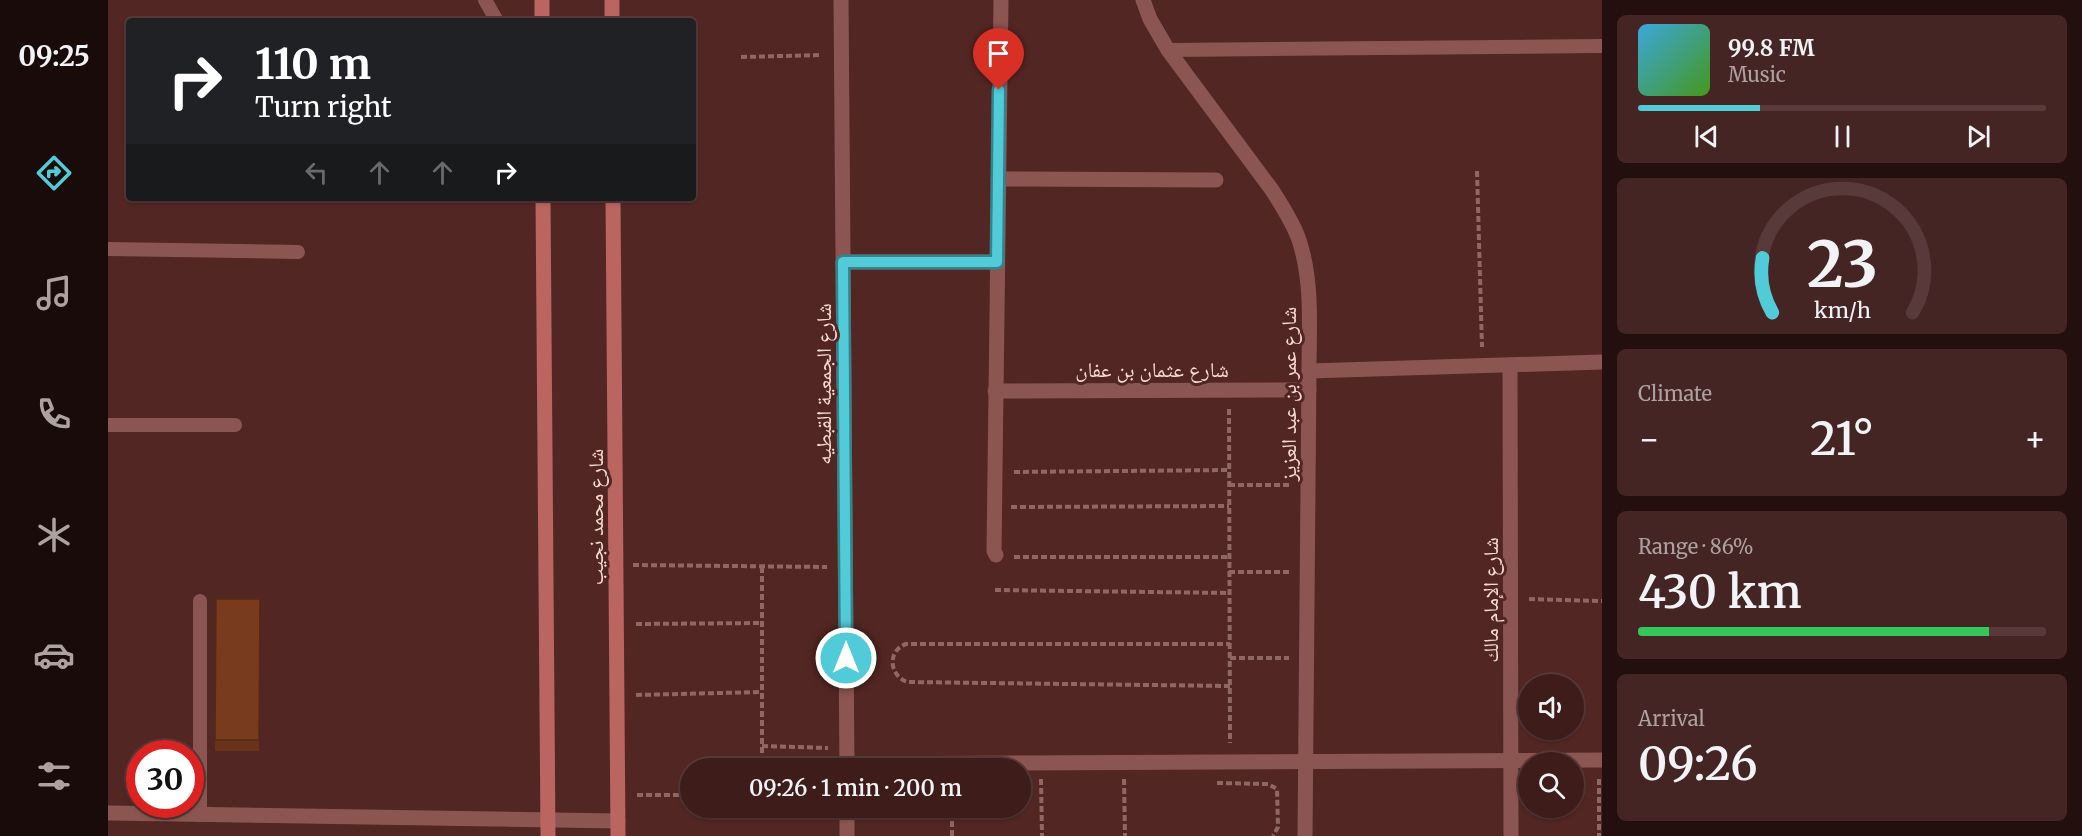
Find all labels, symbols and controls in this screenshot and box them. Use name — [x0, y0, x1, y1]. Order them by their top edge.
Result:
pin — [973, 28, 1024, 90]
text: 99.8 FM — [1728, 34, 1815, 62]
icon: arrive — [982, 37, 1015, 70]
text: 110 m — [255, 38, 371, 90]
text: 09:25 — [18, 39, 90, 73]
icon: right — [156, 42, 234, 120]
text: Music — [1728, 62, 1786, 87]
text: Turn right — [255, 90, 392, 124]
icon: previous — [1690, 120, 1723, 153]
icon: pause — [1826, 120, 1859, 153]
icon: next — [1962, 120, 1995, 153]
icon: directions — [33, 152, 75, 194]
icon: left — [300, 156, 333, 189]
icon: ahead — [363, 156, 396, 189]
icon: ahead — [426, 156, 459, 189]
icon: right — [489, 156, 522, 189]
text: 23 — [1807, 226, 1877, 304]
icon: music — [33, 272, 75, 314]
text: km/h — [1814, 297, 1870, 324]
street label: شارع الجمعية القبطيه — [810, 303, 837, 465]
street label: شارع عمر بن عبد العزيز — [1275, 307, 1302, 482]
street label: شارع عثمان بن عفان — [1075, 356, 1229, 383]
text: Climate — [1638, 381, 1712, 406]
icon: phone — [33, 393, 75, 435]
text: 21° — [1810, 411, 1874, 467]
text: − — [1638, 419, 1660, 460]
text: + — [2024, 419, 2046, 460]
street label: شارع محمد نجيب — [582, 449, 609, 585]
icon: climate — [33, 514, 75, 556]
text: Range · 86% — [1638, 534, 1754, 559]
street label: شارع الإمام مالك — [1477, 537, 1505, 663]
text: 430 km — [1638, 564, 1802, 620]
position arrow — [814, 626, 878, 690]
icon: car — [33, 634, 75, 676]
map controls — [1518, 674, 1584, 818]
button: sound — [1518, 674, 1584, 740]
text: Arrival — [1638, 706, 1705, 731]
text: 09:26 — [1638, 736, 1758, 792]
speed limit sign: 30 — [126, 740, 204, 818]
button: search — [1518, 752, 1584, 818]
icon: filters — [33, 755, 75, 797]
text: 09:26 · 1 min · 200 m — [749, 774, 962, 802]

